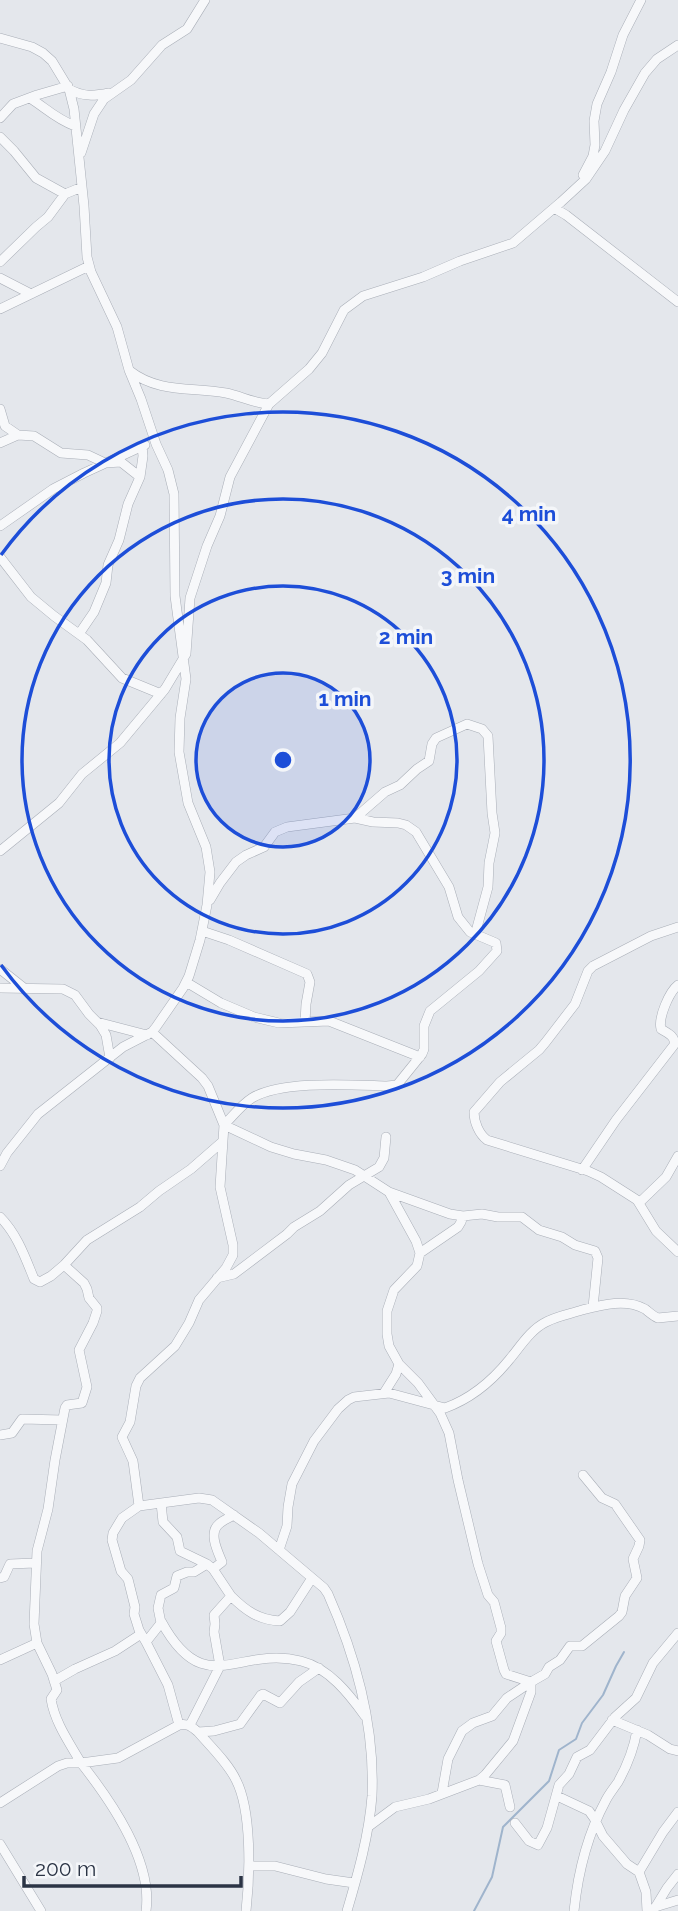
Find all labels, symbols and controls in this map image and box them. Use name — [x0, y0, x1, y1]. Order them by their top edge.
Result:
text: 4 min — [502, 501, 556, 526]
text: 3 min — [441, 563, 495, 588]
text: 2 min — [379, 624, 433, 649]
text: 1 min — [318, 686, 372, 711]
centre of rings — [271, 748, 295, 772]
scale bar — [24, 1844, 242, 1888]
text: 200 m — [35, 1856, 96, 1881]

